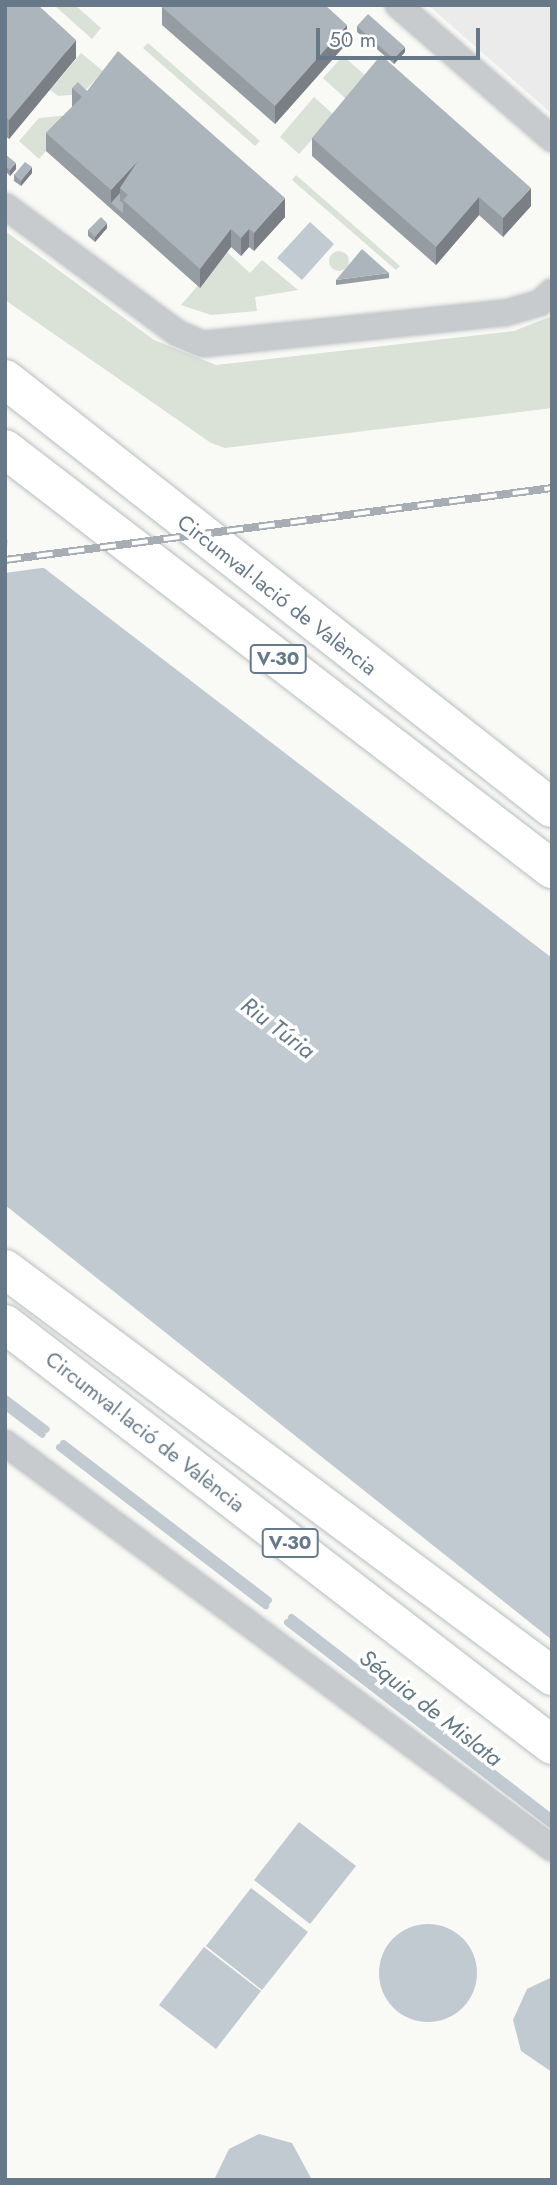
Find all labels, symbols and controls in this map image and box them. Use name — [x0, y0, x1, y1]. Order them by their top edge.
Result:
scale bar — [319, 14, 484, 58]
text: 50 m — [329, 25, 376, 55]
street label: Circumval·lació de València — [172, 509, 382, 681]
road number: V-30 — [248, 644, 308, 674]
water label: Riu Túria — [236, 991, 320, 1065]
street label: Circumval·lació de València — [40, 1346, 250, 1518]
road number: V-30 — [260, 1527, 320, 1558]
water label: Séquia de Mislata — [354, 1644, 508, 1772]

